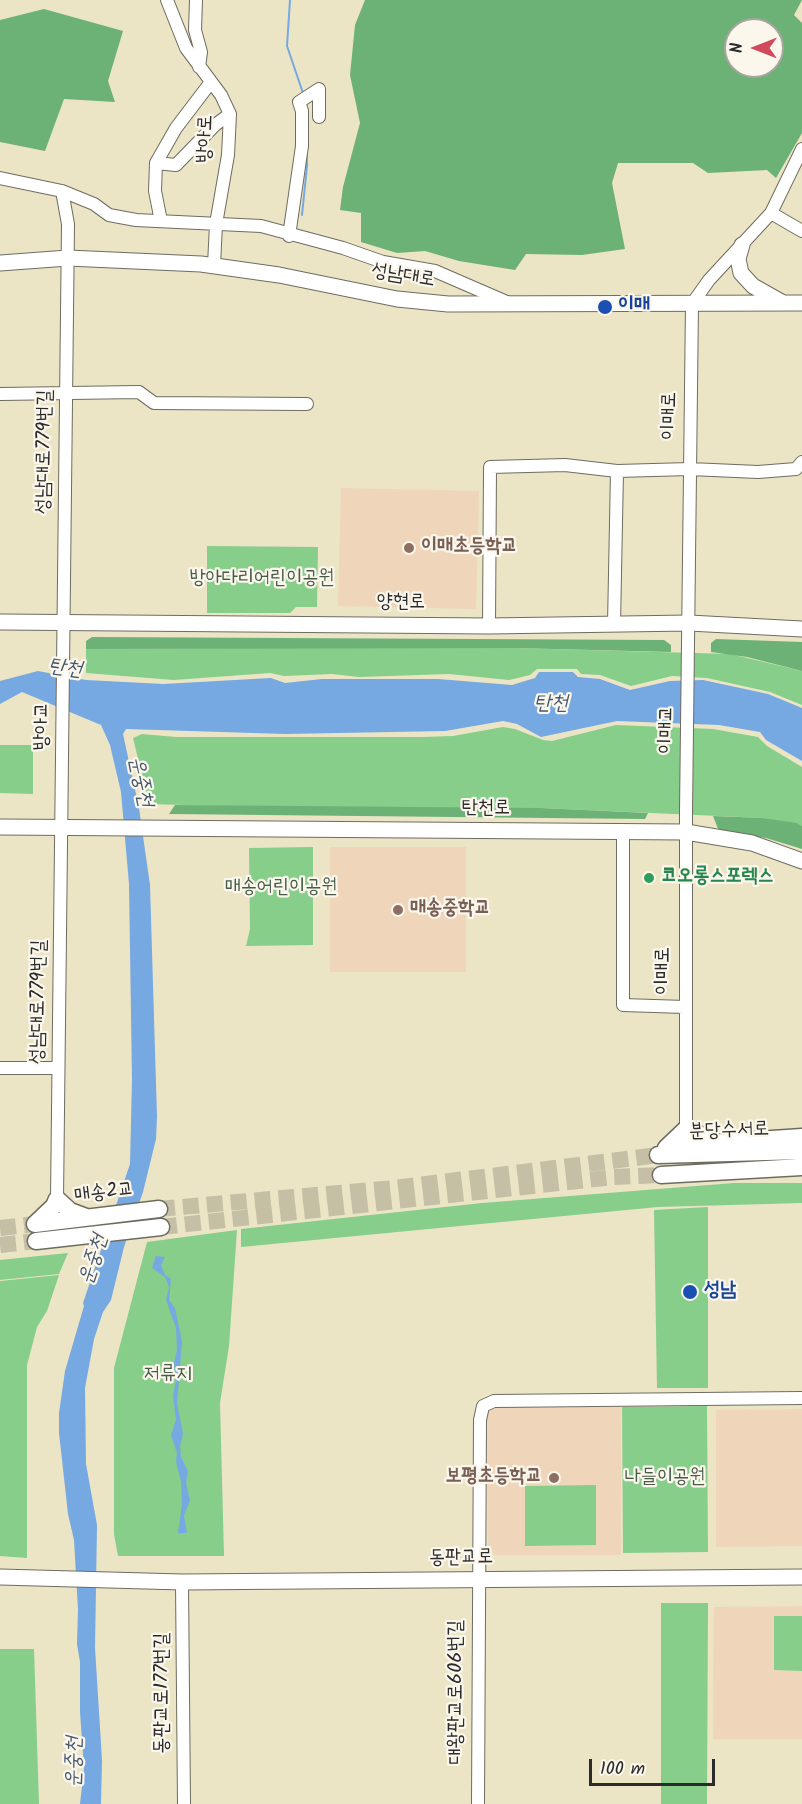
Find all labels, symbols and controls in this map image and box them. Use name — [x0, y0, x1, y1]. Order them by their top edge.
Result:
north arrow — [724, 18, 784, 78]
text: N — [725, 43, 750, 53]
street label: 방아로 — [194, 114, 220, 164]
street label: 성남대로 — [369, 260, 437, 294]
place label: 이매 — [618, 295, 650, 319]
marker: 이매 — [596, 298, 614, 316]
street label: 성남대로779번길 — [33, 389, 59, 515]
street label: 이매로 — [659, 392, 683, 440]
place label: 이매초등학교 — [421, 536, 518, 560]
marker: 이매초등학교 — [402, 541, 416, 555]
park label: 방아다리어린이공원 — [190, 568, 334, 592]
street label: 양현로 — [377, 592, 425, 616]
water label: 탄천 — [47, 655, 83, 685]
water label: 탄천 — [534, 692, 568, 718]
street label: 방아교 — [32, 702, 56, 750]
street label: 이매교 — [656, 706, 680, 754]
water label: 운중천 — [121, 755, 157, 809]
street label: 탄천로 — [462, 798, 510, 822]
place label: 코오롱스포렉스 — [661, 866, 774, 890]
marker: 코오롱스포렉스 — [642, 871, 656, 885]
park label: 매송어린이공원 — [225, 877, 337, 901]
place label: 매송중학교 — [410, 898, 490, 922]
marker: 매송중학교 — [391, 903, 405, 917]
street label: 성남대로779번길 — [27, 939, 53, 1065]
street label: 이매로 — [653, 947, 677, 995]
street label: 분당수서로 — [688, 1119, 770, 1145]
street label: 매송2교 — [73, 1178, 135, 1210]
water label: 운중천 — [75, 1232, 115, 1288]
place label: 성남 — [704, 1280, 736, 1304]
marker: 성남 — [681, 1283, 699, 1301]
park label: 저류지 — [144, 1364, 192, 1388]
place label: 보평초등학교 — [445, 1466, 542, 1490]
park label: 나들이공원 — [625, 1467, 705, 1491]
marker: 보평초등학교 — [547, 1471, 561, 1485]
street label: 동판교로 — [429, 1546, 493, 1572]
street label: 대왕판교로606번길 — [446, 1620, 470, 1764]
street label: 동판교로177번길 — [152, 1632, 176, 1754]
water label: 운중천 — [63, 1736, 89, 1788]
scale bar — [592, 1747, 718, 1785]
text: 100 m — [600, 1755, 645, 1784]

